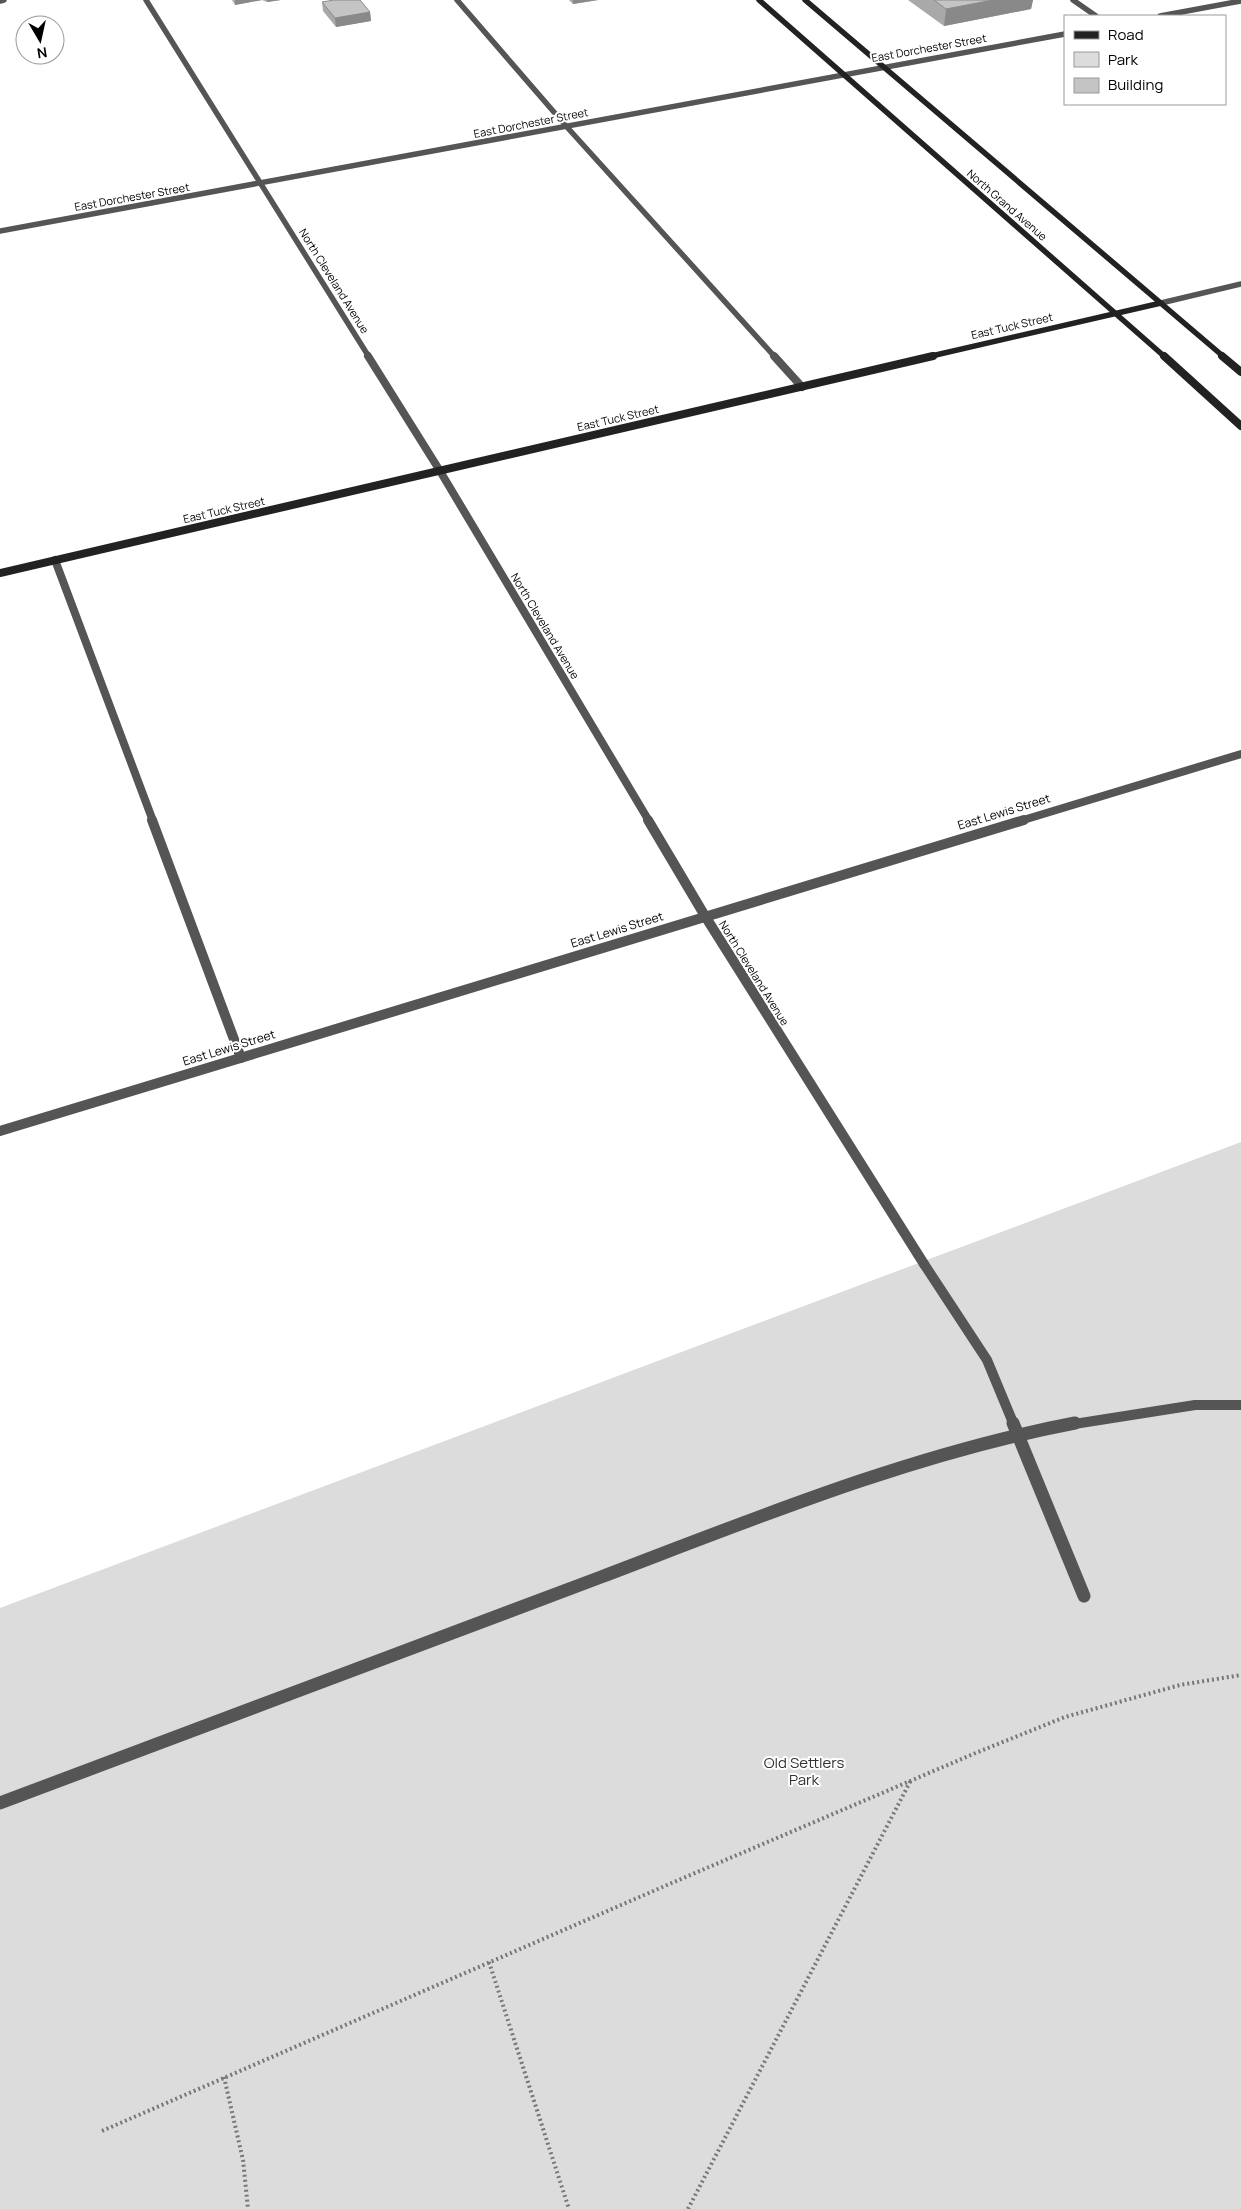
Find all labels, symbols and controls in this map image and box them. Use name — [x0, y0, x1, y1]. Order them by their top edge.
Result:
north arrow — [15, 15, 65, 65]
legend — [1064, 15, 1226, 105]
text: Road — [1108, 24, 1144, 45]
street label: East Dorchester Street — [870, 30, 988, 65]
text: N — [36, 43, 49, 64]
text: Park — [1108, 49, 1138, 70]
text: Building — [1108, 74, 1163, 95]
street label: East Dorchester Street — [472, 104, 589, 141]
street label: North Grand Avenue — [964, 166, 1051, 244]
street label: East Dorchester Street — [73, 179, 191, 214]
street label: North Cleveland Avenue — [296, 225, 373, 337]
street label: East Tuck Street — [970, 309, 1054, 342]
street label: East Tuck Street — [576, 401, 660, 434]
street label: East Tuck Street — [182, 493, 266, 526]
street label: North Cleveland Avenue — [508, 570, 583, 682]
street label: East Lewis Street — [956, 789, 1052, 834]
street label: East Lewis Street — [569, 907, 665, 952]
street label: North Cleveland Avenue — [716, 917, 793, 1029]
street label: East Lewis Street — [181, 1025, 277, 1070]
park label: Old Settlers Park — [764, 1752, 844, 1790]

